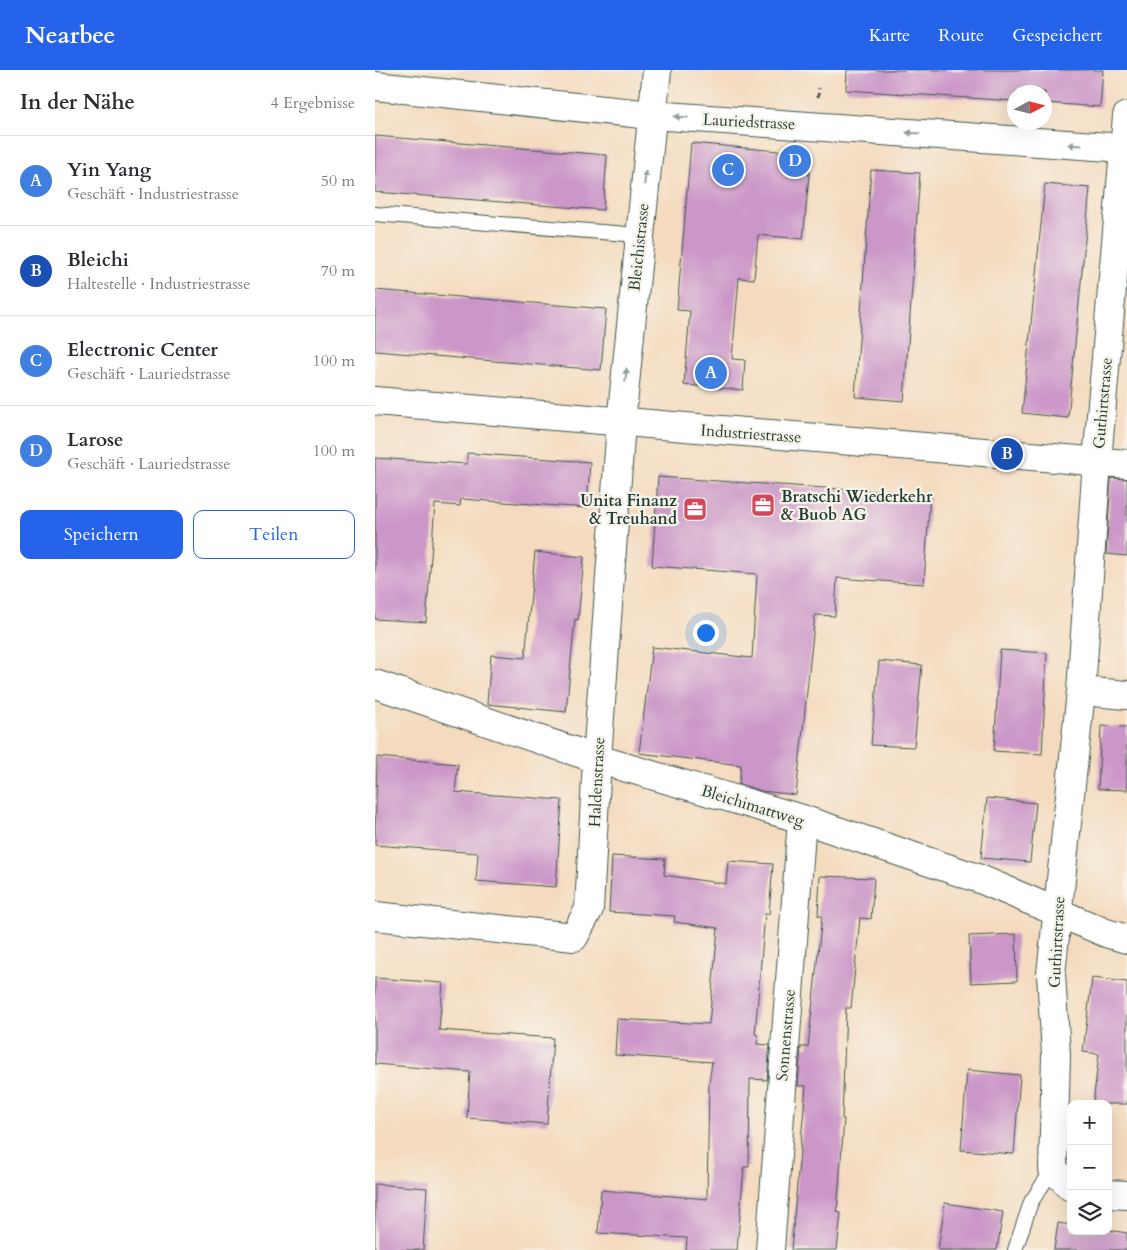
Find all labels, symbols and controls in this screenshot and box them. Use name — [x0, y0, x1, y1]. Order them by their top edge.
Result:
text: Nearbee — [25, 19, 115, 52]
text: Karte — [869, 23, 910, 48]
text: Route — [938, 23, 984, 48]
text: Gespeichert — [1012, 23, 1102, 48]
north arrow — [1007, 85, 1052, 130]
text: In der Nähe — [20, 88, 135, 117]
text: 4 Ergebnisse — [270, 92, 355, 114]
street label: Lauriedstrasse — [702, 109, 796, 135]
one-way arrow — [673, 113, 689, 121]
one-way arrow — [905, 128, 921, 136]
one-way arrow — [1067, 140, 1083, 148]
pin: D — [779, 142, 811, 180]
pin: C — [712, 151, 744, 189]
text: Yin Yang — [67, 157, 151, 183]
text: A — [30, 170, 42, 192]
text: 50 m — [321, 170, 355, 192]
one-way arrow — [641, 170, 649, 186]
text: Geschäft · Industriestrasse — [67, 183, 239, 205]
street label: Bleichistrasse — [623, 202, 655, 292]
text: Bleichi — [67, 247, 129, 273]
text: B — [30, 260, 42, 282]
text: 70 m — [321, 260, 355, 282]
text: Haltestelle · Industriestrasse — [67, 273, 250, 295]
text: Electronic Center — [67, 337, 218, 363]
text: C — [30, 350, 42, 372]
text: 100 m — [313, 350, 355, 372]
pin: A — [695, 354, 727, 392]
street label: Guthirtstrasse — [1088, 356, 1118, 450]
text: Geschäft · Lauriedstrasse — [67, 363, 231, 385]
one-way arrow — [622, 366, 630, 382]
street label: Industriestrasse — [700, 420, 802, 448]
text: Larose — [67, 427, 123, 453]
pin: B — [991, 435, 1023, 473]
text: D — [29, 440, 43, 462]
text: 100 m — [313, 440, 355, 462]
text: Geschäft · Lauriedstrasse — [67, 453, 231, 475]
place label: Bratschi Wiederkehr & Buob AG — [781, 486, 933, 526]
place label: Unita Finanz & Treuhand — [580, 490, 677, 530]
office icon: Bratschi Wiederkehr & Buob AG — [750, 492, 776, 518]
office icon: Unita Finanz & Treuhand — [682, 496, 708, 522]
button: Speichern — [20, 510, 183, 559]
button: Teilen — [193, 510, 355, 559]
your location — [693, 620, 719, 646]
street label: Haldenstrasse — [584, 736, 610, 828]
street label: Bleichimattweg — [698, 780, 807, 832]
street label: Guthirtstrasse — [1044, 896, 1070, 988]
street label: Sonnenstrasse — [771, 988, 801, 1082]
map controls — [1067, 1100, 1112, 1235]
button: + — [1067, 1100, 1112, 1145]
button: − — [1067, 1145, 1112, 1190]
button: layers — [1067, 1190, 1112, 1235]

